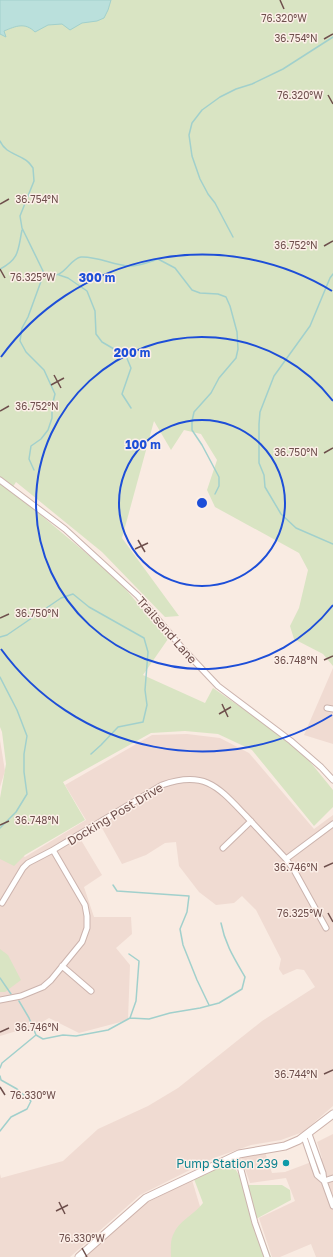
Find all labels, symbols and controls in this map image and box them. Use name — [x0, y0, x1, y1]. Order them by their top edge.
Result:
text: 76.320°W — [261, 12, 307, 24]
text: 36.754°N — [274, 32, 318, 44]
text: 76.320°W — [277, 89, 323, 101]
text: 36.754°N — [15, 193, 59, 205]
text: 36.752°N — [274, 239, 318, 251]
text: 300 m — [79, 270, 115, 285]
text: 76.325°W — [10, 271, 56, 283]
text: 200 m — [114, 345, 150, 360]
text: 36.752°N — [15, 400, 59, 412]
text: 100 m — [125, 437, 161, 452]
text: 36.750°N — [274, 446, 318, 458]
centre of rings — [195, 496, 209, 510]
street label: Trailsend Lane — [134, 593, 200, 667]
text: 36.750°N — [15, 607, 59, 619]
text: 36.748°N — [274, 654, 318, 666]
street label: Docking Post Drive — [65, 780, 165, 848]
text: 36.748°N — [15, 814, 59, 826]
text: 36.746°N — [274, 861, 318, 873]
text: 76.325°W — [277, 907, 323, 919]
text: 36.746°N — [15, 1021, 59, 1033]
text: 36.744°N — [274, 1068, 318, 1080]
text: 76.330°W — [10, 1089, 56, 1101]
place label: Pump Station 239 — [176, 1156, 278, 1171]
marker: Pump Station 239 — [281, 1158, 291, 1168]
text: 76.330°W — [59, 1232, 105, 1244]

